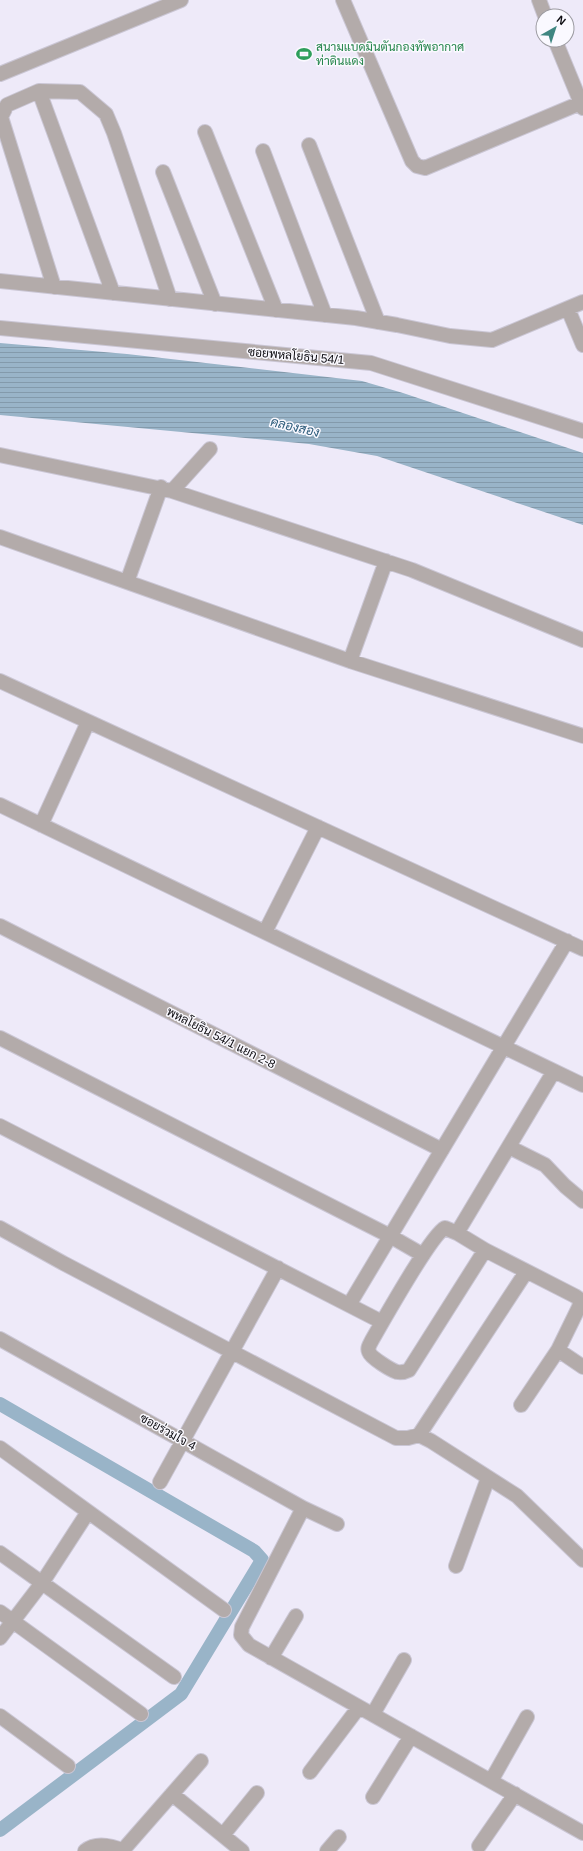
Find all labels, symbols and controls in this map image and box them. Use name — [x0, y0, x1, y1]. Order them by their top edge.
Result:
north arrow — [535, 8, 575, 48]
text: N — [554, 13, 568, 27]
place label: สนามแบดมินตันกองทัพอากาศ ท่าดินแดง — [316, 40, 464, 68]
sports icon: สนามแบดมินตันกองทัพอากาศ ท่าดินแดง — [295, 45, 313, 63]
street label: ซอยพหลโยธิน 54/1 — [247, 344, 345, 367]
water label: คลองสอง — [269, 414, 321, 440]
street label: พหลโยธิน 54/1 แยก 2-8 — [164, 1004, 278, 1072]
street label: ซอยร่วมใจ 4 — [138, 1410, 199, 1453]

